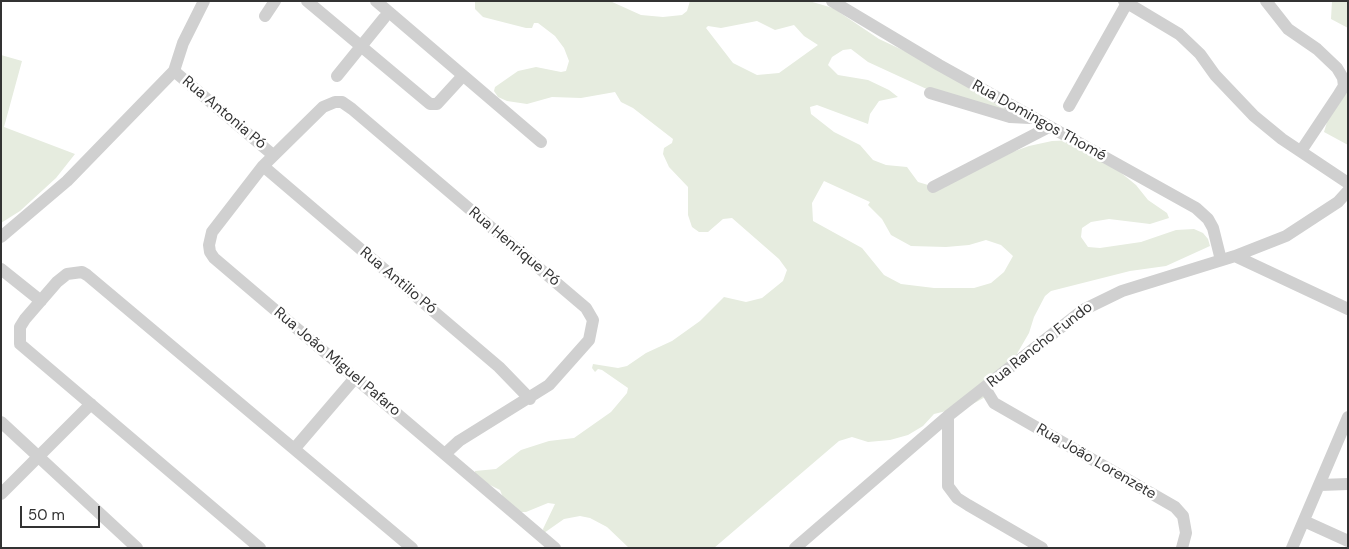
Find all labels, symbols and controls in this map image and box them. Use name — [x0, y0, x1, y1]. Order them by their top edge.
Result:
street label: Rua Antonia Pó — [178, 73, 270, 153]
street label: Rua Domingos Thomé — [969, 77, 1109, 165]
street label: Rua Henrique Pó — [465, 204, 563, 290]
street label: Rua Antilio Pó — [356, 244, 440, 318]
street label: Rua Rancho Fundo — [984, 298, 1096, 392]
street label: Rua João Miguel Pafaro — [270, 304, 404, 420]
street label: Rua João Lorenzete — [1033, 420, 1159, 504]
scale bar — [22, 496, 102, 528]
text: 50 m — [28, 505, 65, 525]

